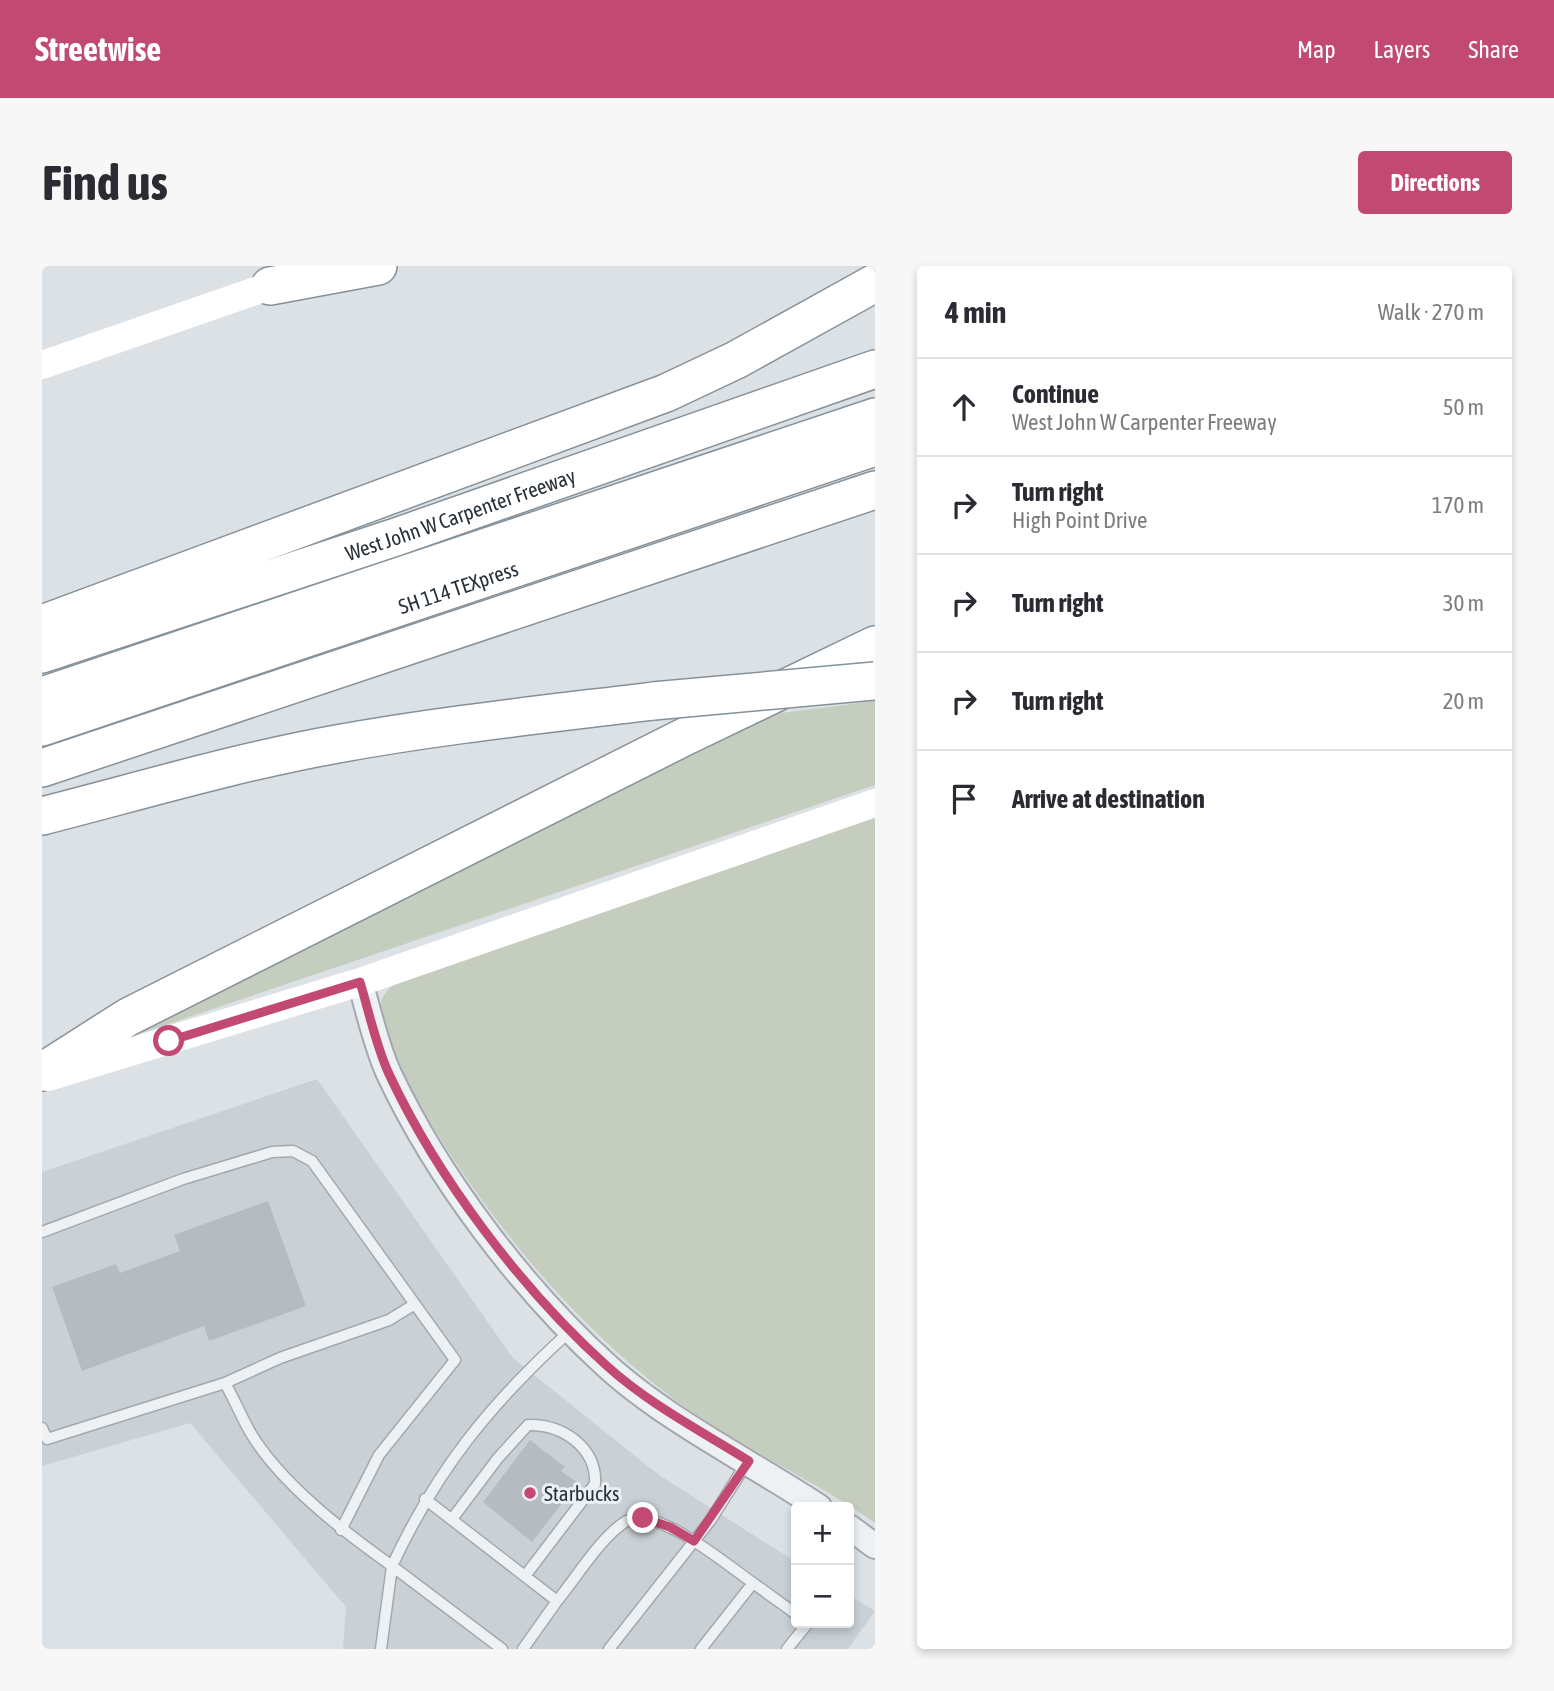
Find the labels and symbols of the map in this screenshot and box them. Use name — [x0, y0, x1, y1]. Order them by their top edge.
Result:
street label: West John W Carpenter Freeway — [342, 463, 579, 565]
street label: SH 114 TEXpress — [395, 556, 521, 618]
route start — [153, 1025, 184, 1056]
place label: Starbucks — [544, 1481, 619, 1505]
marker: Starbucks — [522, 1485, 538, 1501]
route end — [627, 1502, 658, 1533]

